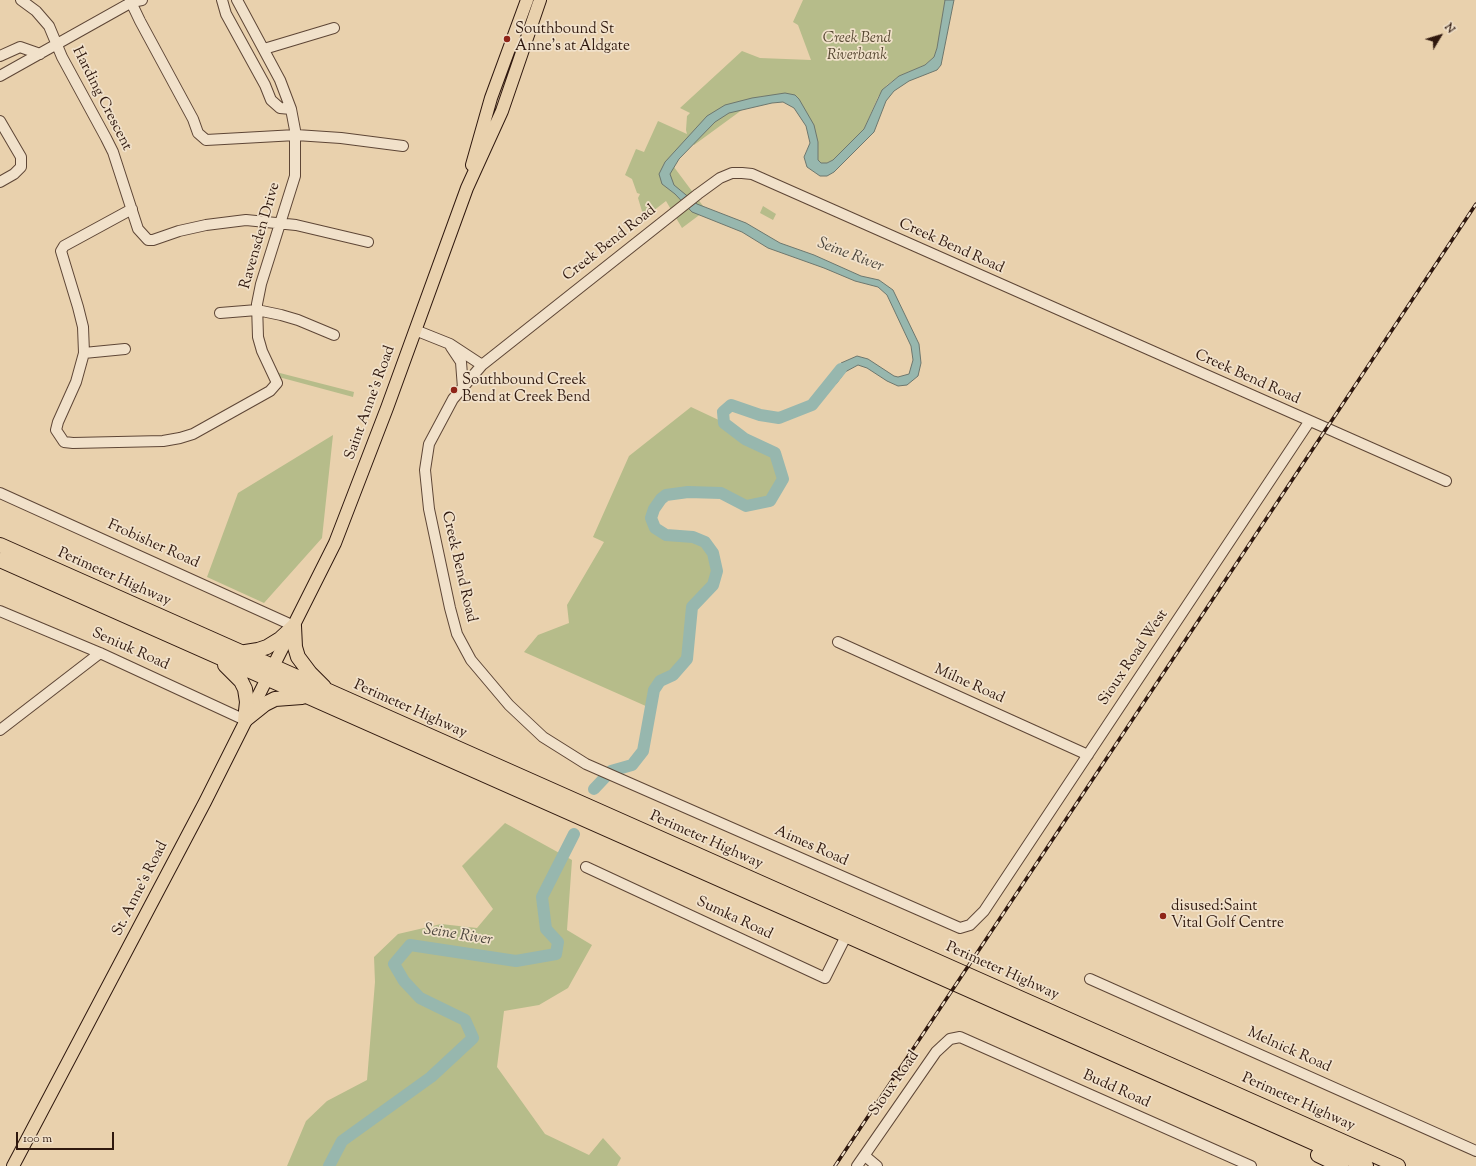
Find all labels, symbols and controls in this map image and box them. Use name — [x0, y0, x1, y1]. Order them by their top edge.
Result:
north arrow — [1420, 16, 1460, 56]
text: N — [1440, 20, 1458, 37]
place label: Southbound St Anne's at Aldgate — [515, 21, 630, 56]
park label: Creek Bend Riverbank — [823, 30, 891, 65]
marker: Southbound St Anne's at Aldgate — [502, 34, 512, 44]
street label: Harding Crescent — [67, 44, 135, 154]
street label: Ravensden Drive — [237, 181, 285, 291]
street label: Creek Bend Road — [560, 202, 660, 286]
street label: Creek Bend Road — [896, 216, 1006, 278]
water label: Seine River — [814, 235, 886, 277]
street label: Saint Anne's Road — [342, 344, 400, 462]
street label: Creek Bend Road — [1192, 347, 1302, 409]
place label: Southbound Creek Bend at Creek Bend — [462, 372, 590, 407]
marker: Southbound Creek Bend at Creek Bend — [449, 385, 459, 395]
street label: Creek Bend Road — [436, 510, 480, 624]
street label: Frobisher Road — [104, 517, 202, 573]
street label: Perimeter Highway — [55, 545, 173, 611]
street label: Sioux Road West — [1095, 607, 1173, 709]
street label: Seniuk Road — [89, 625, 171, 675]
street label: Milne Road — [931, 662, 1007, 708]
street label: Perimeter Highway — [351, 677, 469, 743]
street label: Perimeter Highway — [647, 808, 765, 874]
street label: Aimes Road — [771, 823, 851, 871]
street label: St. Anne's Road — [109, 839, 173, 939]
street label: Sumka Road — [693, 894, 775, 944]
place label: disused:Saint Vital Golf Centre — [1171, 898, 1284, 933]
marker: disused:Saint Vital Golf Centre — [1158, 911, 1168, 921]
water label: Seine River — [422, 921, 494, 951]
street label: Perimeter Highway — [943, 939, 1061, 1005]
street label: Melnick Road — [1244, 1025, 1334, 1077]
street label: Sioux Road — [866, 1048, 924, 1120]
street label: Budd Road — [1080, 1067, 1152, 1113]
street label: Perimeter Highway — [1239, 1070, 1357, 1136]
scale bar — [18, 1124, 116, 1150]
text: 100 m — [23, 1130, 52, 1148]

